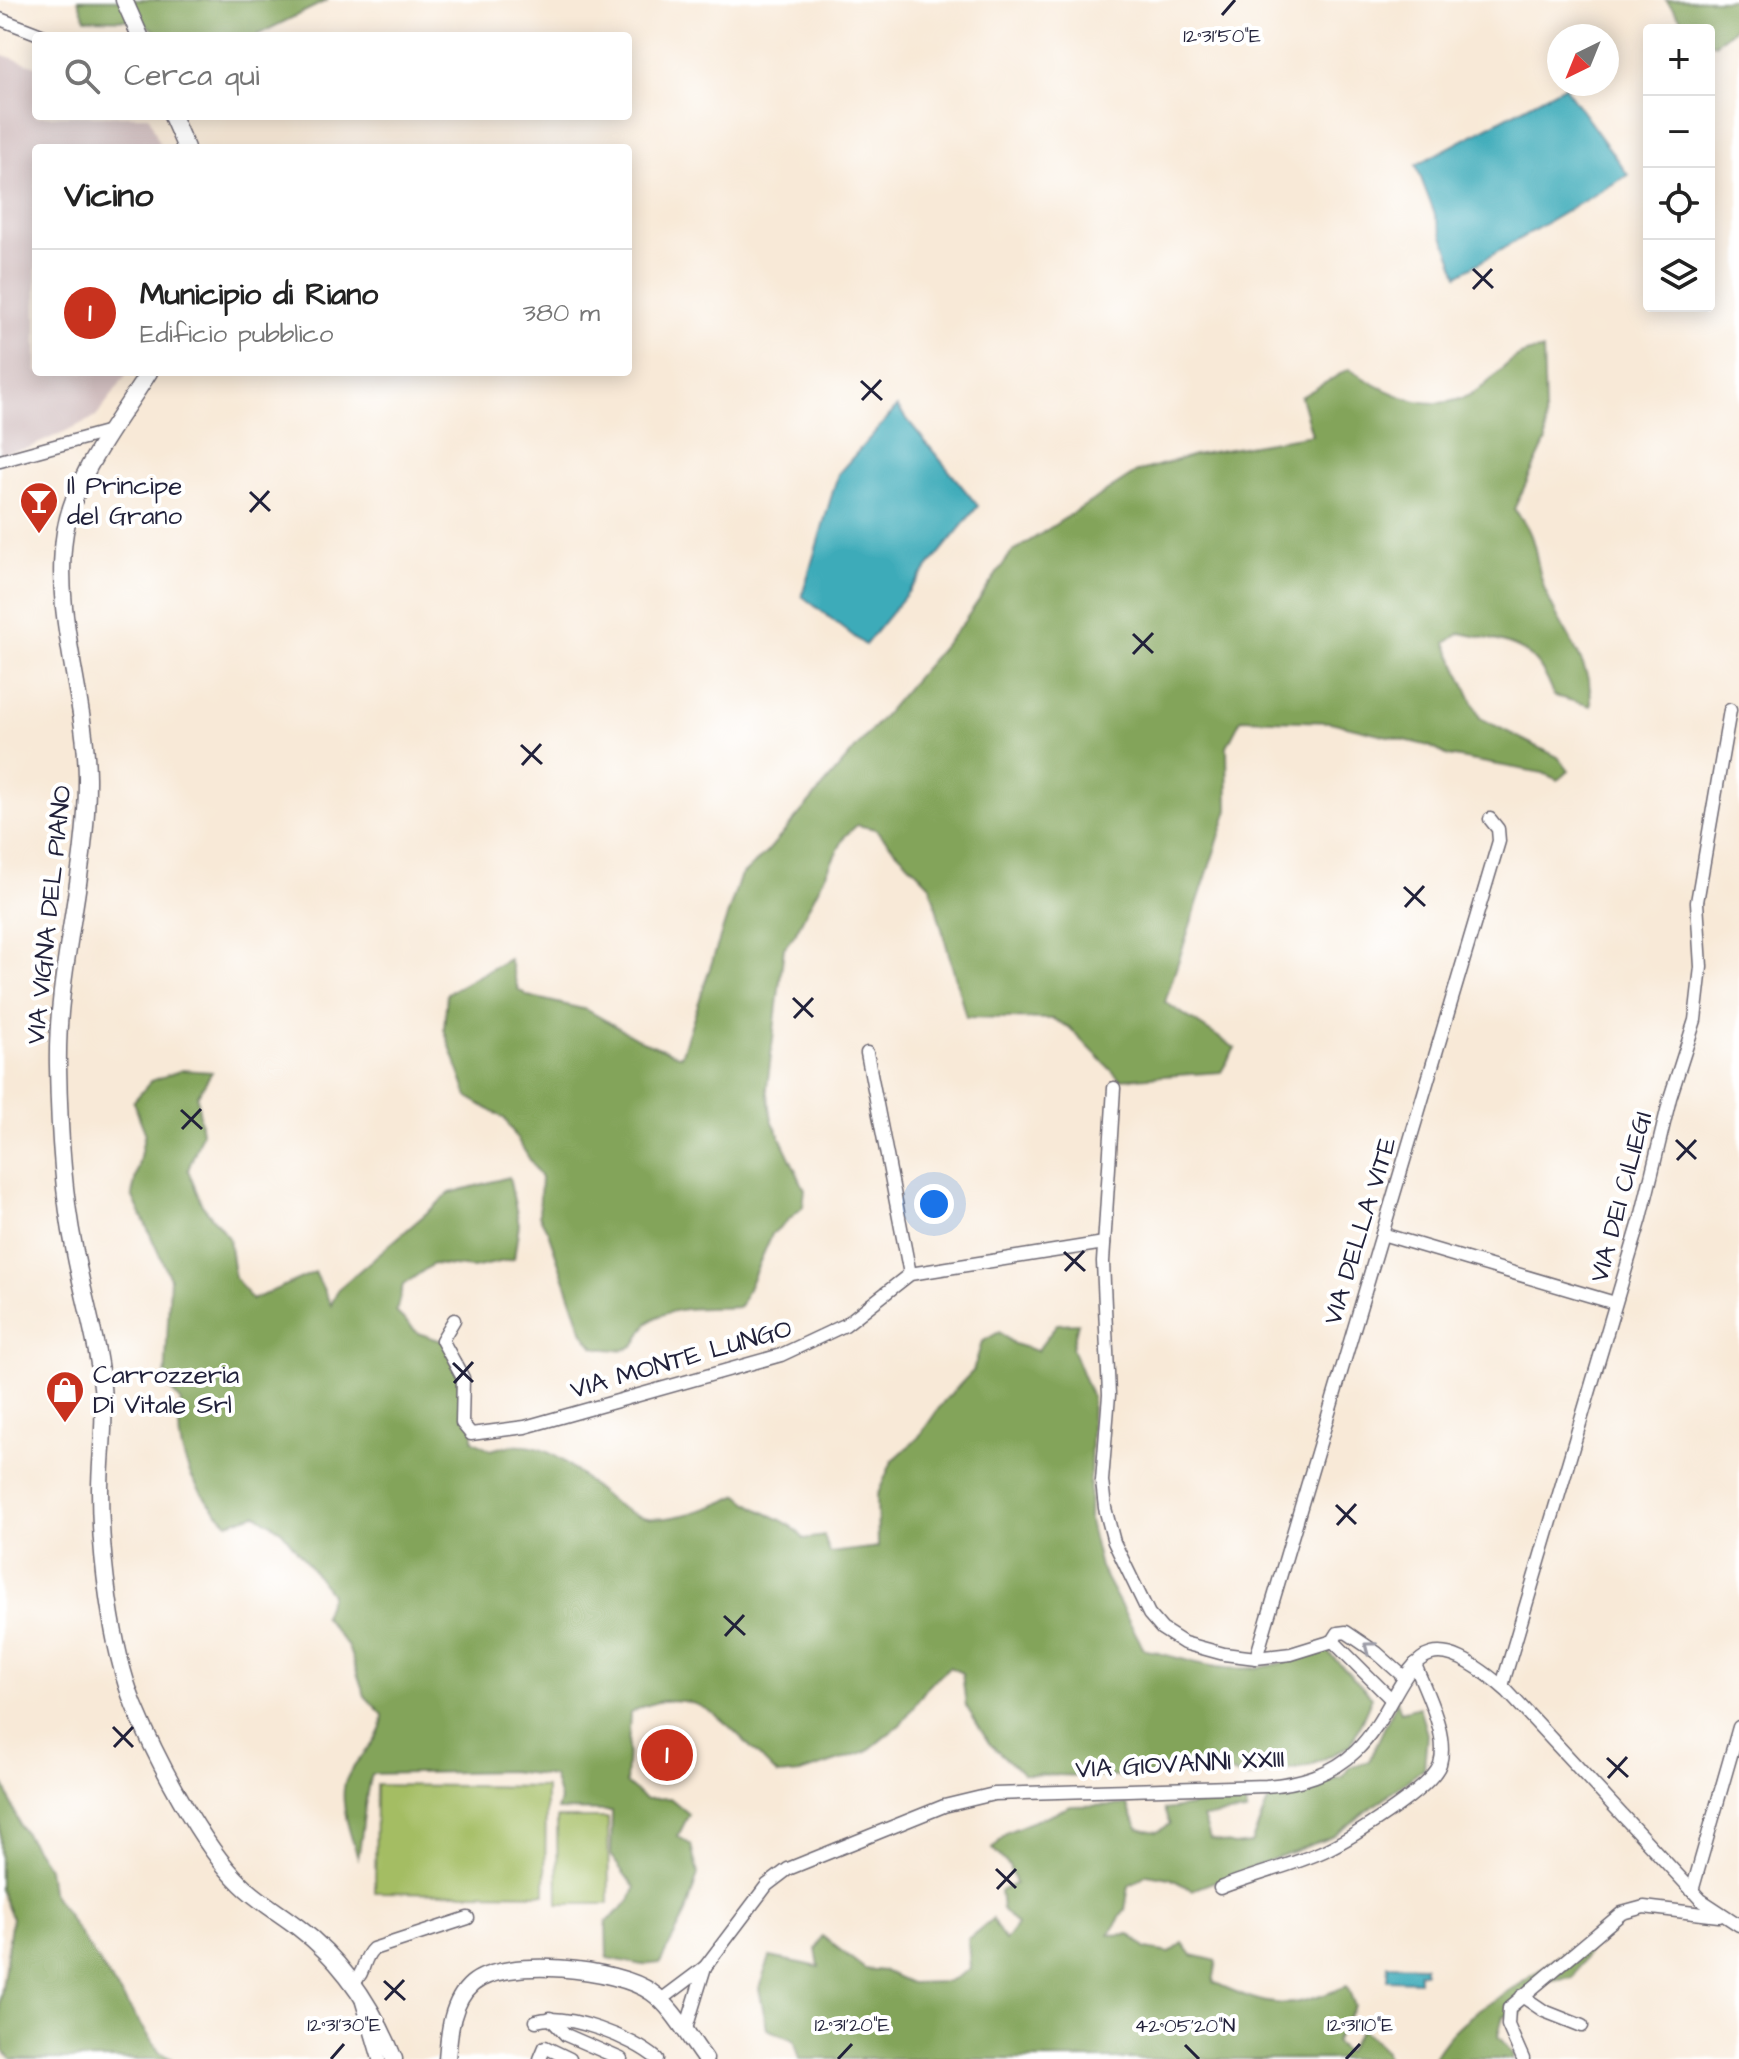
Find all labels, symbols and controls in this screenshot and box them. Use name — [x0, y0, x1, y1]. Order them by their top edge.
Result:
text: 12°31'50"E — [1183, 22, 1261, 50]
north arrow — [1547, 24, 1619, 96]
map controls — [1643, 24, 1715, 312]
button: + — [1643, 24, 1715, 96]
search box — [32, 32, 632, 120]
icon: search — [60, 54, 104, 98]
text: Cerca qui — [124, 55, 259, 97]
button: − — [1643, 96, 1715, 168]
button: locate — [1643, 168, 1715, 240]
text: Vicino — [64, 172, 153, 220]
button: layers — [1643, 240, 1715, 312]
text: Municipio di Riano — [140, 274, 378, 316]
text: 1 — [88, 295, 92, 331]
text: 380 m — [523, 295, 600, 331]
text: Edificio pubblico — [140, 316, 333, 352]
place label: Il Principe del Grano — [67, 468, 182, 534]
bar icon: Il Principe del Grano — [18, 480, 60, 535]
street label: VIA VIGNA DEL PIANO — [17, 784, 81, 1046]
street label: VIA DEI CILIEGI — [1581, 1108, 1661, 1286]
street label: VIA DELLA VITE — [1314, 1133, 1406, 1329]
your location — [914, 1184, 954, 1224]
street label: VIA MONTE LUNGO — [566, 1310, 796, 1408]
place label: Carrozzeria Di Vitale Srl — [93, 1357, 239, 1423]
shop icon: Carrozzeria Di Vitale Srl — [44, 1369, 86, 1424]
one-way arrow — [1363, 1642, 1378, 1657]
pin: 1 — [641, 1725, 693, 1785]
street label: VIA GIOVANNI XXIII — [1074, 1741, 1286, 1787]
text: 12°31'30"E — [307, 2011, 381, 2039]
text: 12°31'20"E — [815, 2011, 890, 2039]
text: 12°31'10"E — [1327, 2011, 1393, 2039]
text: 42°05'20"N — [1135, 2012, 1235, 2040]

